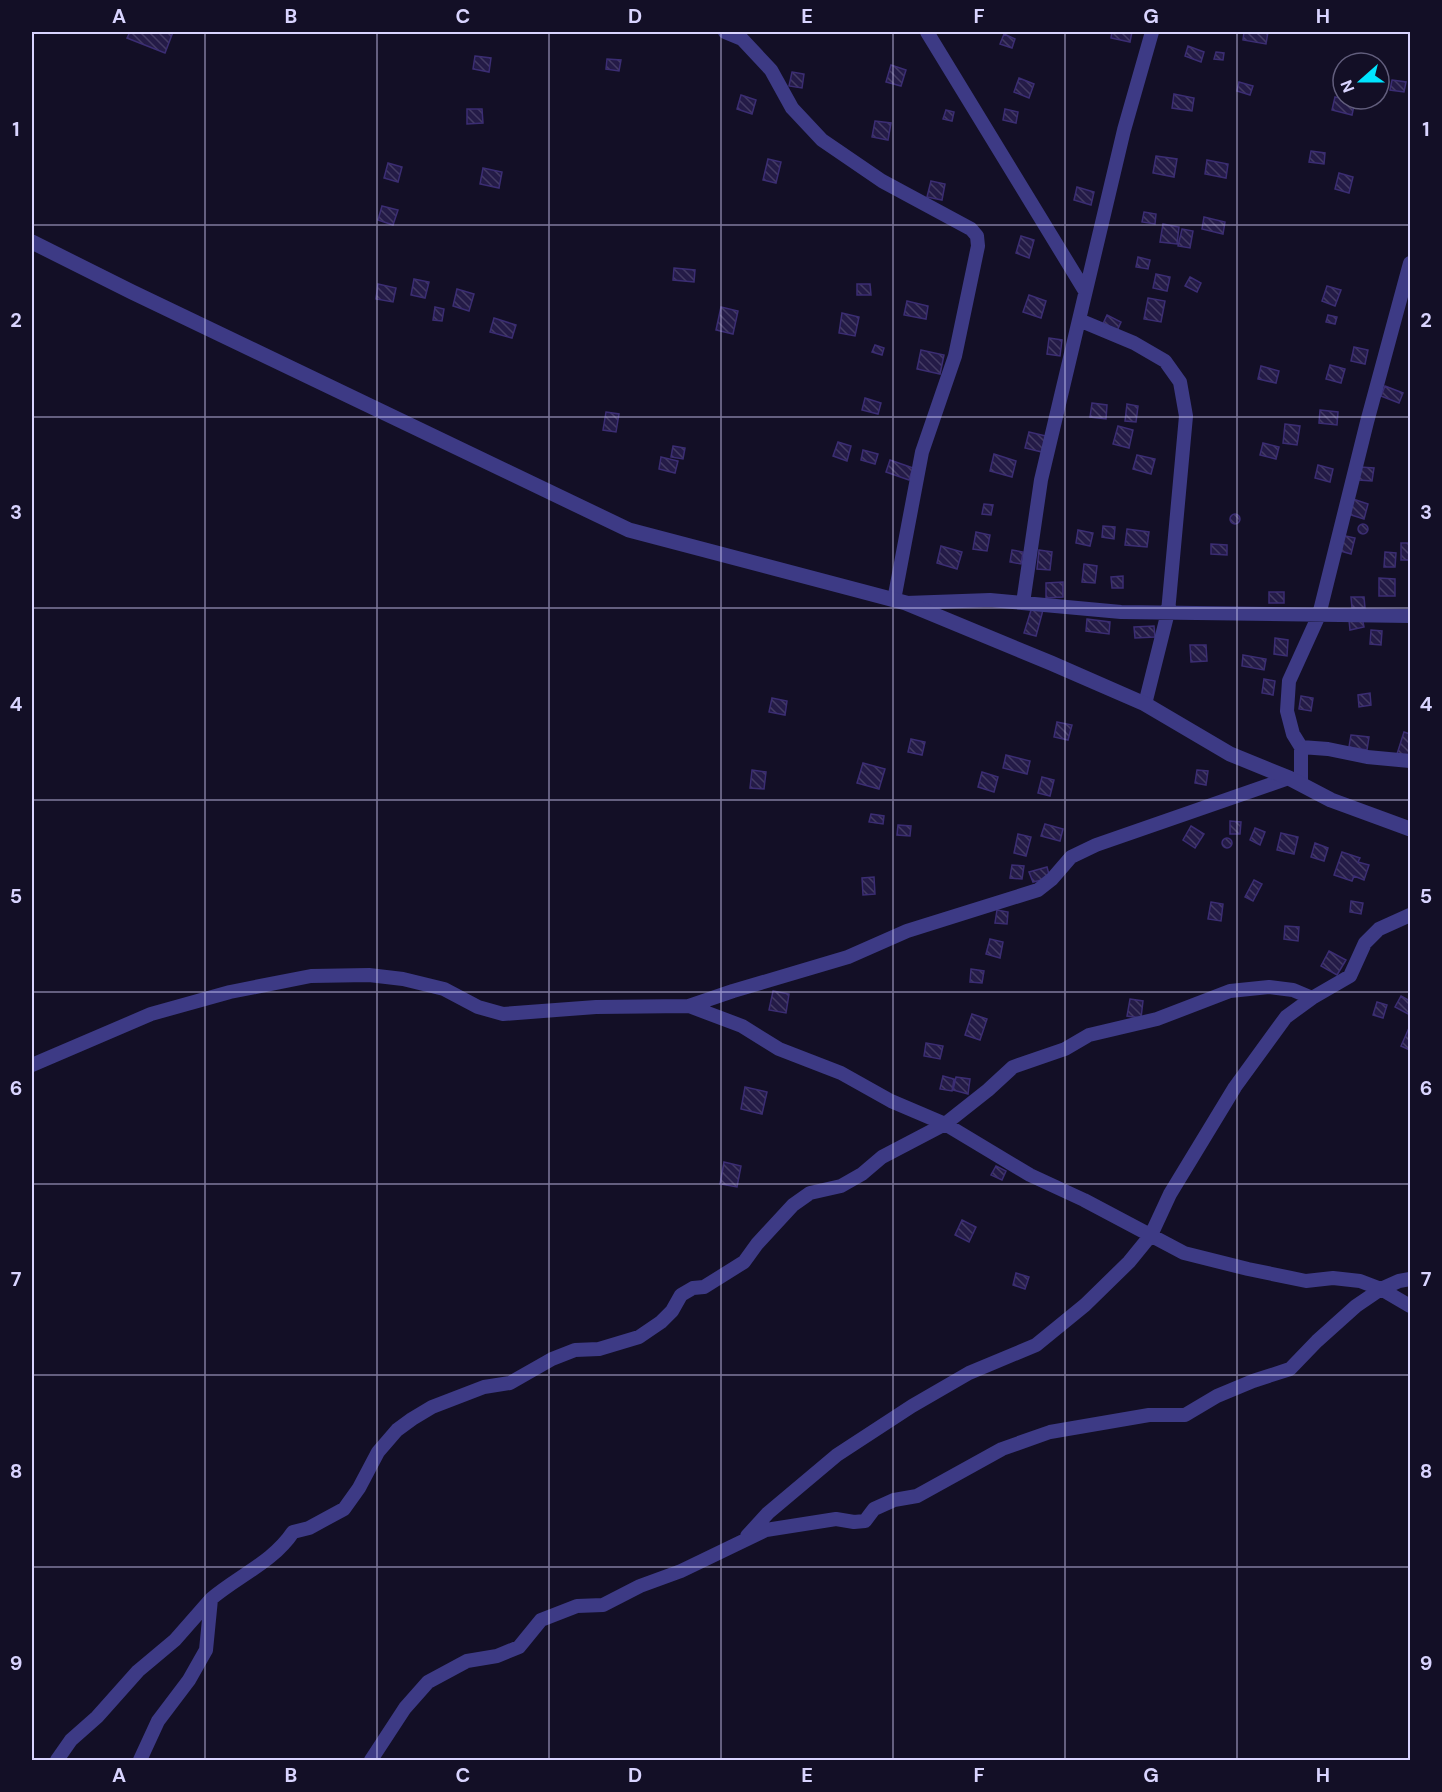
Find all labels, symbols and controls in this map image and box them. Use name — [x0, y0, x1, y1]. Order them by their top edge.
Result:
text: A — [112, 3, 126, 29]
text: B — [285, 3, 297, 29]
text: C — [456, 3, 470, 29]
text: D — [628, 3, 642, 29]
text: E — [801, 3, 813, 29]
text: F — [973, 3, 985, 29]
text: G — [1143, 3, 1159, 29]
text: H — [1316, 3, 1330, 29]
north arrow — [1331, 51, 1391, 111]
text: N — [1336, 77, 1359, 95]
text: 1 — [12, 116, 20, 142]
text: 1 — [1422, 116, 1430, 142]
text: 2 — [10, 307, 22, 333]
text: 2 — [1420, 307, 1432, 333]
text: 3 — [10, 499, 22, 525]
text: 3 — [1420, 499, 1432, 525]
text: 4 — [10, 691, 23, 717]
text: 4 — [1420, 691, 1433, 717]
text: 5 — [10, 883, 22, 909]
text: 5 — [1420, 883, 1432, 909]
text: 6 — [10, 1075, 22, 1101]
text: 6 — [1420, 1075, 1432, 1101]
text: 7 — [11, 1266, 22, 1292]
text: 7 — [1421, 1266, 1432, 1292]
text: 8 — [10, 1458, 22, 1484]
text: 8 — [1420, 1458, 1432, 1484]
text: 9 — [10, 1650, 22, 1676]
text: 9 — [1420, 1650, 1432, 1676]
text: A — [112, 1762, 126, 1788]
text: B — [285, 1762, 297, 1788]
text: C — [456, 1762, 470, 1788]
text: D — [628, 1762, 642, 1788]
text: E — [801, 1762, 813, 1788]
text: F — [973, 1762, 985, 1788]
text: G — [1143, 1762, 1159, 1788]
text: H — [1316, 1762, 1330, 1788]

